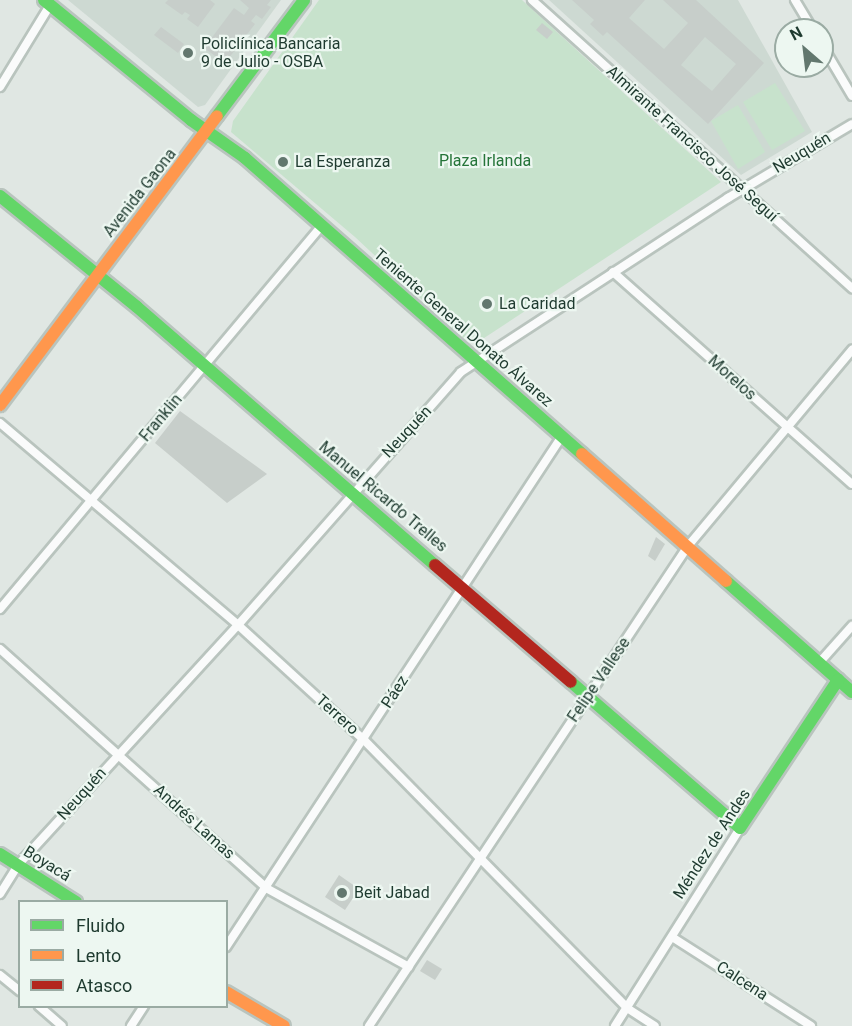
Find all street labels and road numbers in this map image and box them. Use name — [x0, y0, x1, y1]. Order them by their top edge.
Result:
street label: Almirante Francisco José Seguí — [602, 62, 782, 226]
street label: Neuquén — [770, 128, 834, 178]
street label: Avenida Gaona — [100, 145, 180, 241]
street label: Teniente General Donato Álvarez — [370, 245, 556, 411]
street label: Morelos — [704, 351, 760, 405]
street label: Franklin — [136, 390, 186, 446]
street label: Neuquén — [378, 402, 436, 462]
street label: Manuel Ricardo Trelles — [315, 438, 451, 556]
street label: Felipe Vallese — [564, 634, 634, 726]
street label: Páez — [377, 672, 413, 712]
street label: Terrero — [312, 691, 362, 739]
street label: Neuquén — [53, 764, 111, 824]
street label: Andrés Lamas — [149, 781, 239, 863]
street label: Méndez de Andes — [669, 785, 755, 903]
street label: Boyacá — [20, 842, 74, 886]
street label: Calcena — [713, 957, 771, 1005]

